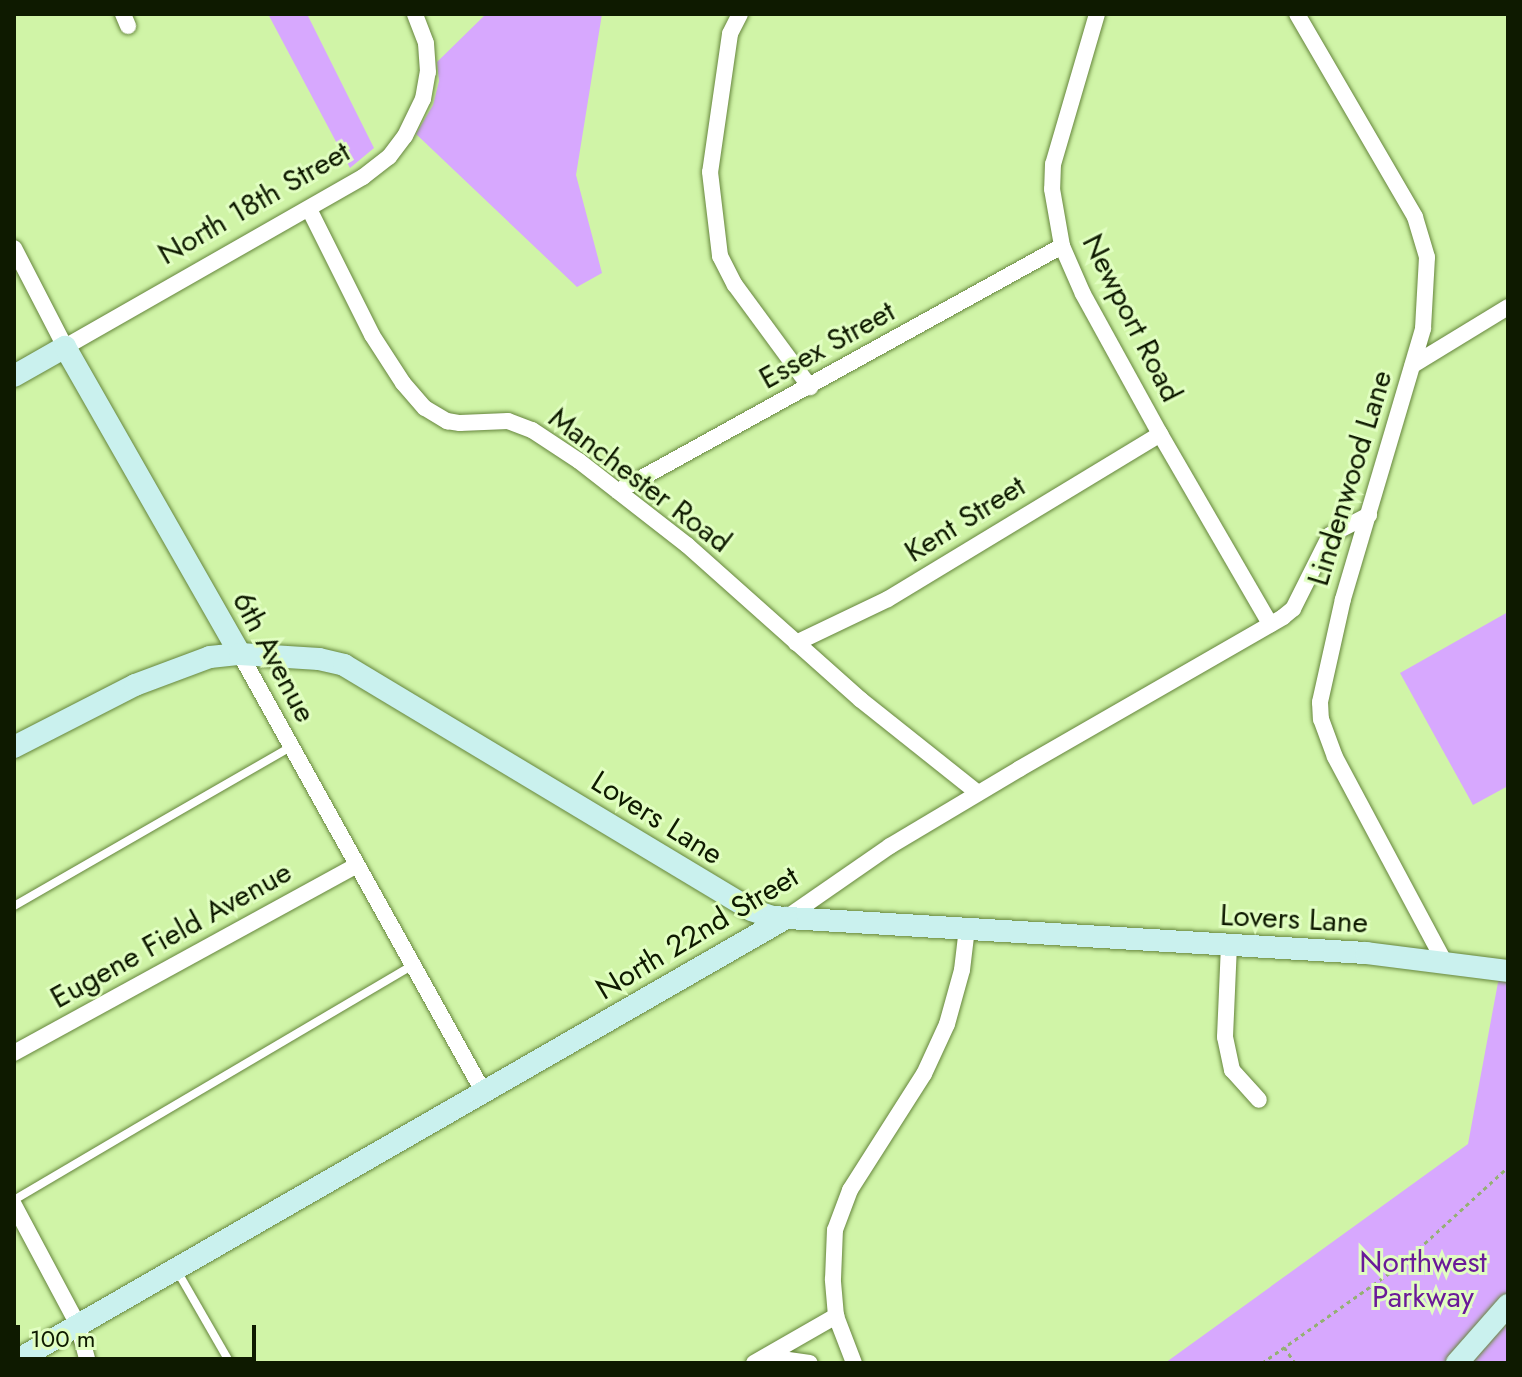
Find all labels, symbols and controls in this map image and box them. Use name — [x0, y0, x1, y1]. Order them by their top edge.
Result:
street label: North 18th Street — [152, 134, 356, 272]
street label: Newport Road — [1074, 228, 1190, 408]
street label: Essex Street — [753, 293, 901, 397]
street label: Lindenwood Lane — [1300, 366, 1400, 590]
street label: Manchester Road — [542, 400, 738, 560]
street label: Kent Street — [898, 468, 1032, 570]
street label: 6th Avenue — [225, 586, 323, 728]
street label: Lovers Lane — [585, 763, 729, 873]
street label: Eugene Field Avenue — [44, 854, 298, 1016]
street label: North 22nd Street — [589, 858, 805, 1008]
street label: Lovers Lane — [1219, 897, 1369, 941]
park label: Northwest Parkway — [1359, 1244, 1487, 1314]
scale bar — [20, 1309, 260, 1359]
text: 100 m — [30, 1321, 96, 1356]

